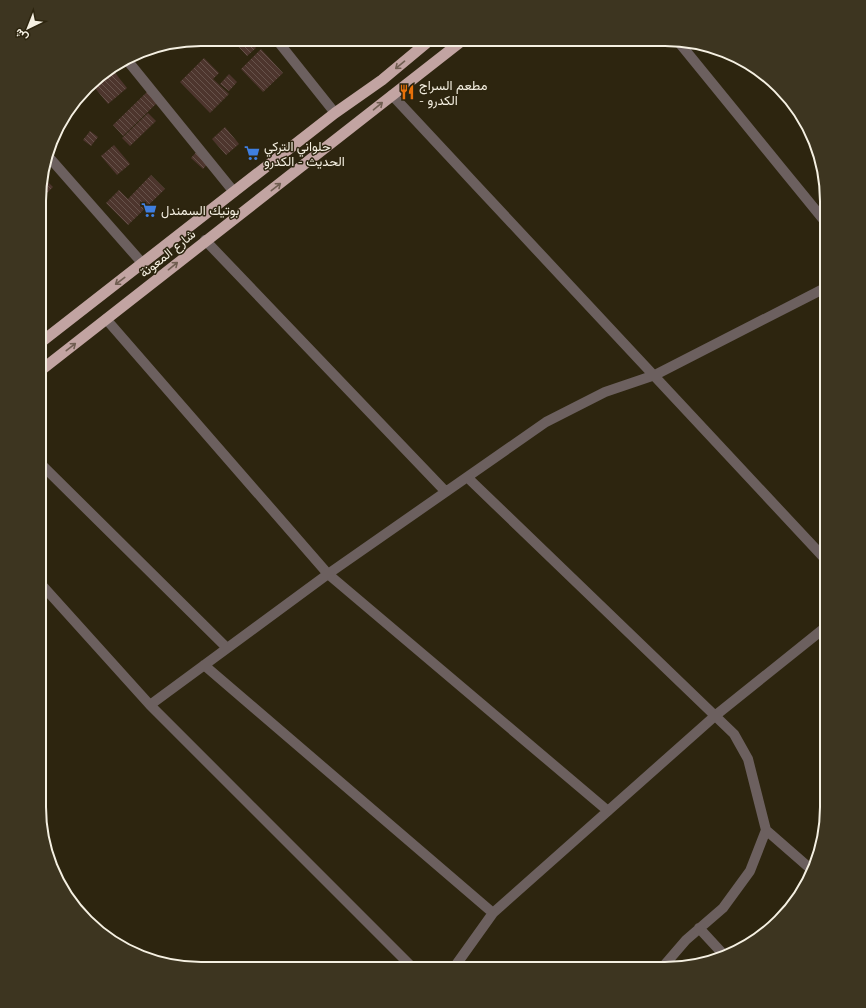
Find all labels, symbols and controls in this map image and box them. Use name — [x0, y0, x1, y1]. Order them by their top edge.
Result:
north arrow — [8, 8, 48, 48]
text: ش — [12, 26, 31, 45]
one-way arrow — [395, 60, 406, 69]
place label: مطعم السراج - الكدرو — [419, 77, 487, 109]
restaurant icon: مطعم السراج - الكدرو — [398, 83, 416, 101]
one-way arrow — [372, 102, 383, 111]
place label: حلواني التركي الحديث - الكدرو — [264, 138, 345, 170]
supermarket icon: حلواني التركي الحديث - الكدرو — [243, 144, 261, 162]
one-way arrow — [270, 183, 281, 192]
supermarket icon: بوتيك السمندل — [140, 201, 158, 219]
place label: بوتيك السمندل — [161, 202, 240, 219]
street label: شارع المعونة — [136, 226, 199, 282]
one-way arrow — [167, 262, 178, 271]
one-way arrow — [115, 277, 126, 285]
one-way arrow — [65, 343, 76, 351]

